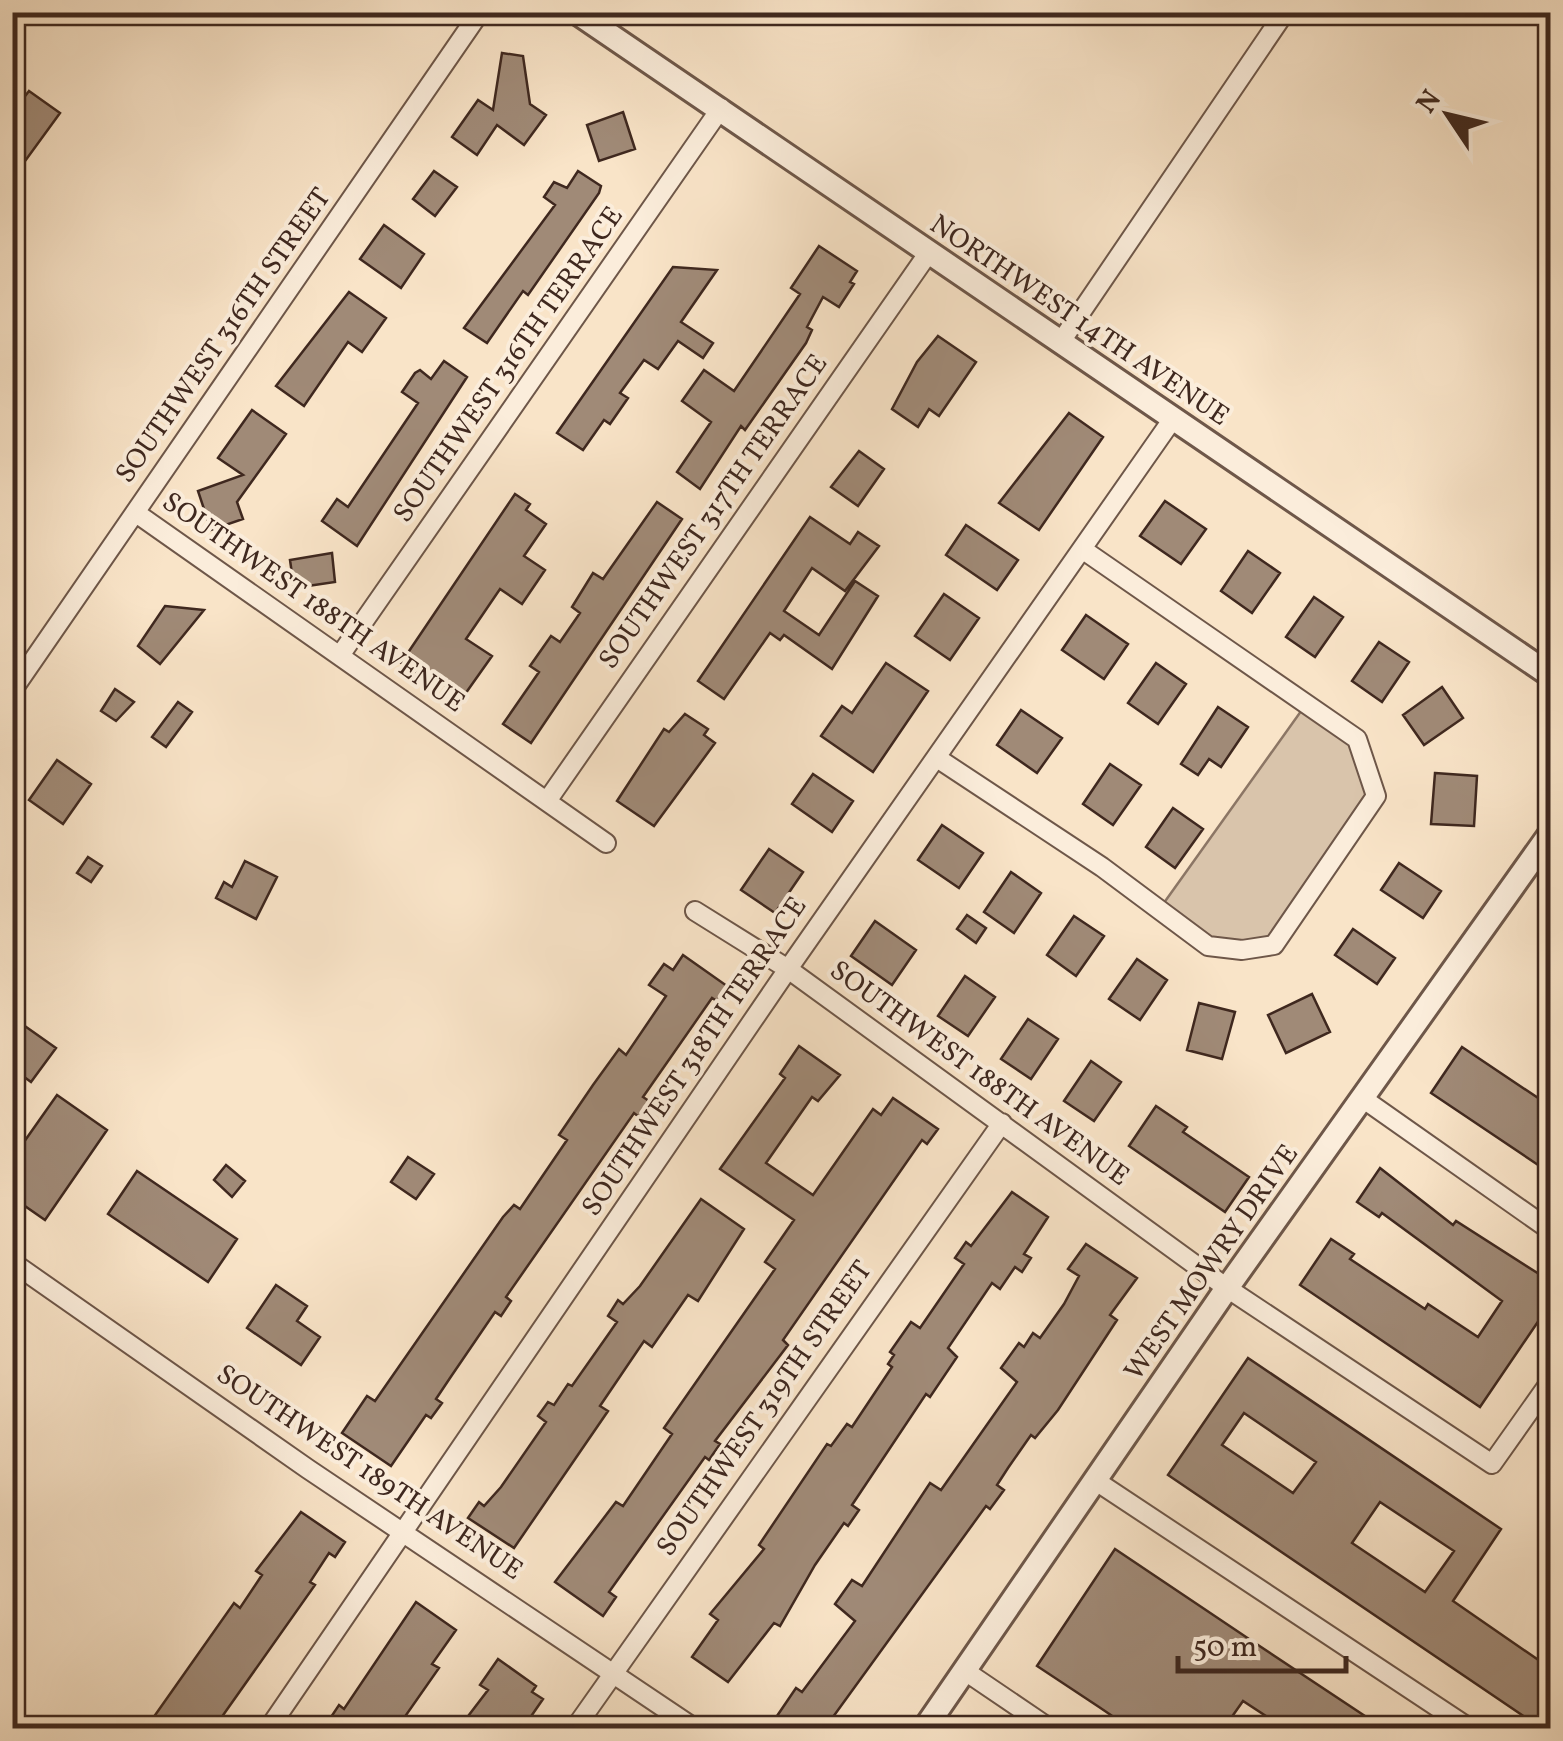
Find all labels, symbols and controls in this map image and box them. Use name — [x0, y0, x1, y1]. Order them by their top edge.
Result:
north arrow — [1398, 65, 1498, 165]
text: N — [1408, 83, 1451, 122]
street label: SOUTHWEST 316TH STREET — [107, 181, 341, 491]
street label: SOUTHWEST 316TH TERRACE — [385, 199, 633, 531]
street label: NORTHWEST 14TH AVENUE — [922, 206, 1236, 436]
street label: SOUTHWEST 317TH TERRACE — [590, 347, 838, 677]
street label: SOUTHWEST 188TH AVENUE — [154, 483, 472, 723]
street label: SOUTHWEST 318TH TERRACE — [573, 889, 817, 1225]
street label: SOUTHWEST 188TH AVENUE — [821, 952, 1137, 1196]
street label: WEST MOWRY DRIVE — [1116, 1137, 1308, 1389]
street label: SOUTHWEST 319TH STREET — [648, 1253, 882, 1565]
street label: SOUTHWEST 189TH AVENUE — [208, 1356, 530, 1590]
scale bar — [1178, 1611, 1346, 1673]
text: 50 m — [1193, 1627, 1257, 1669]

